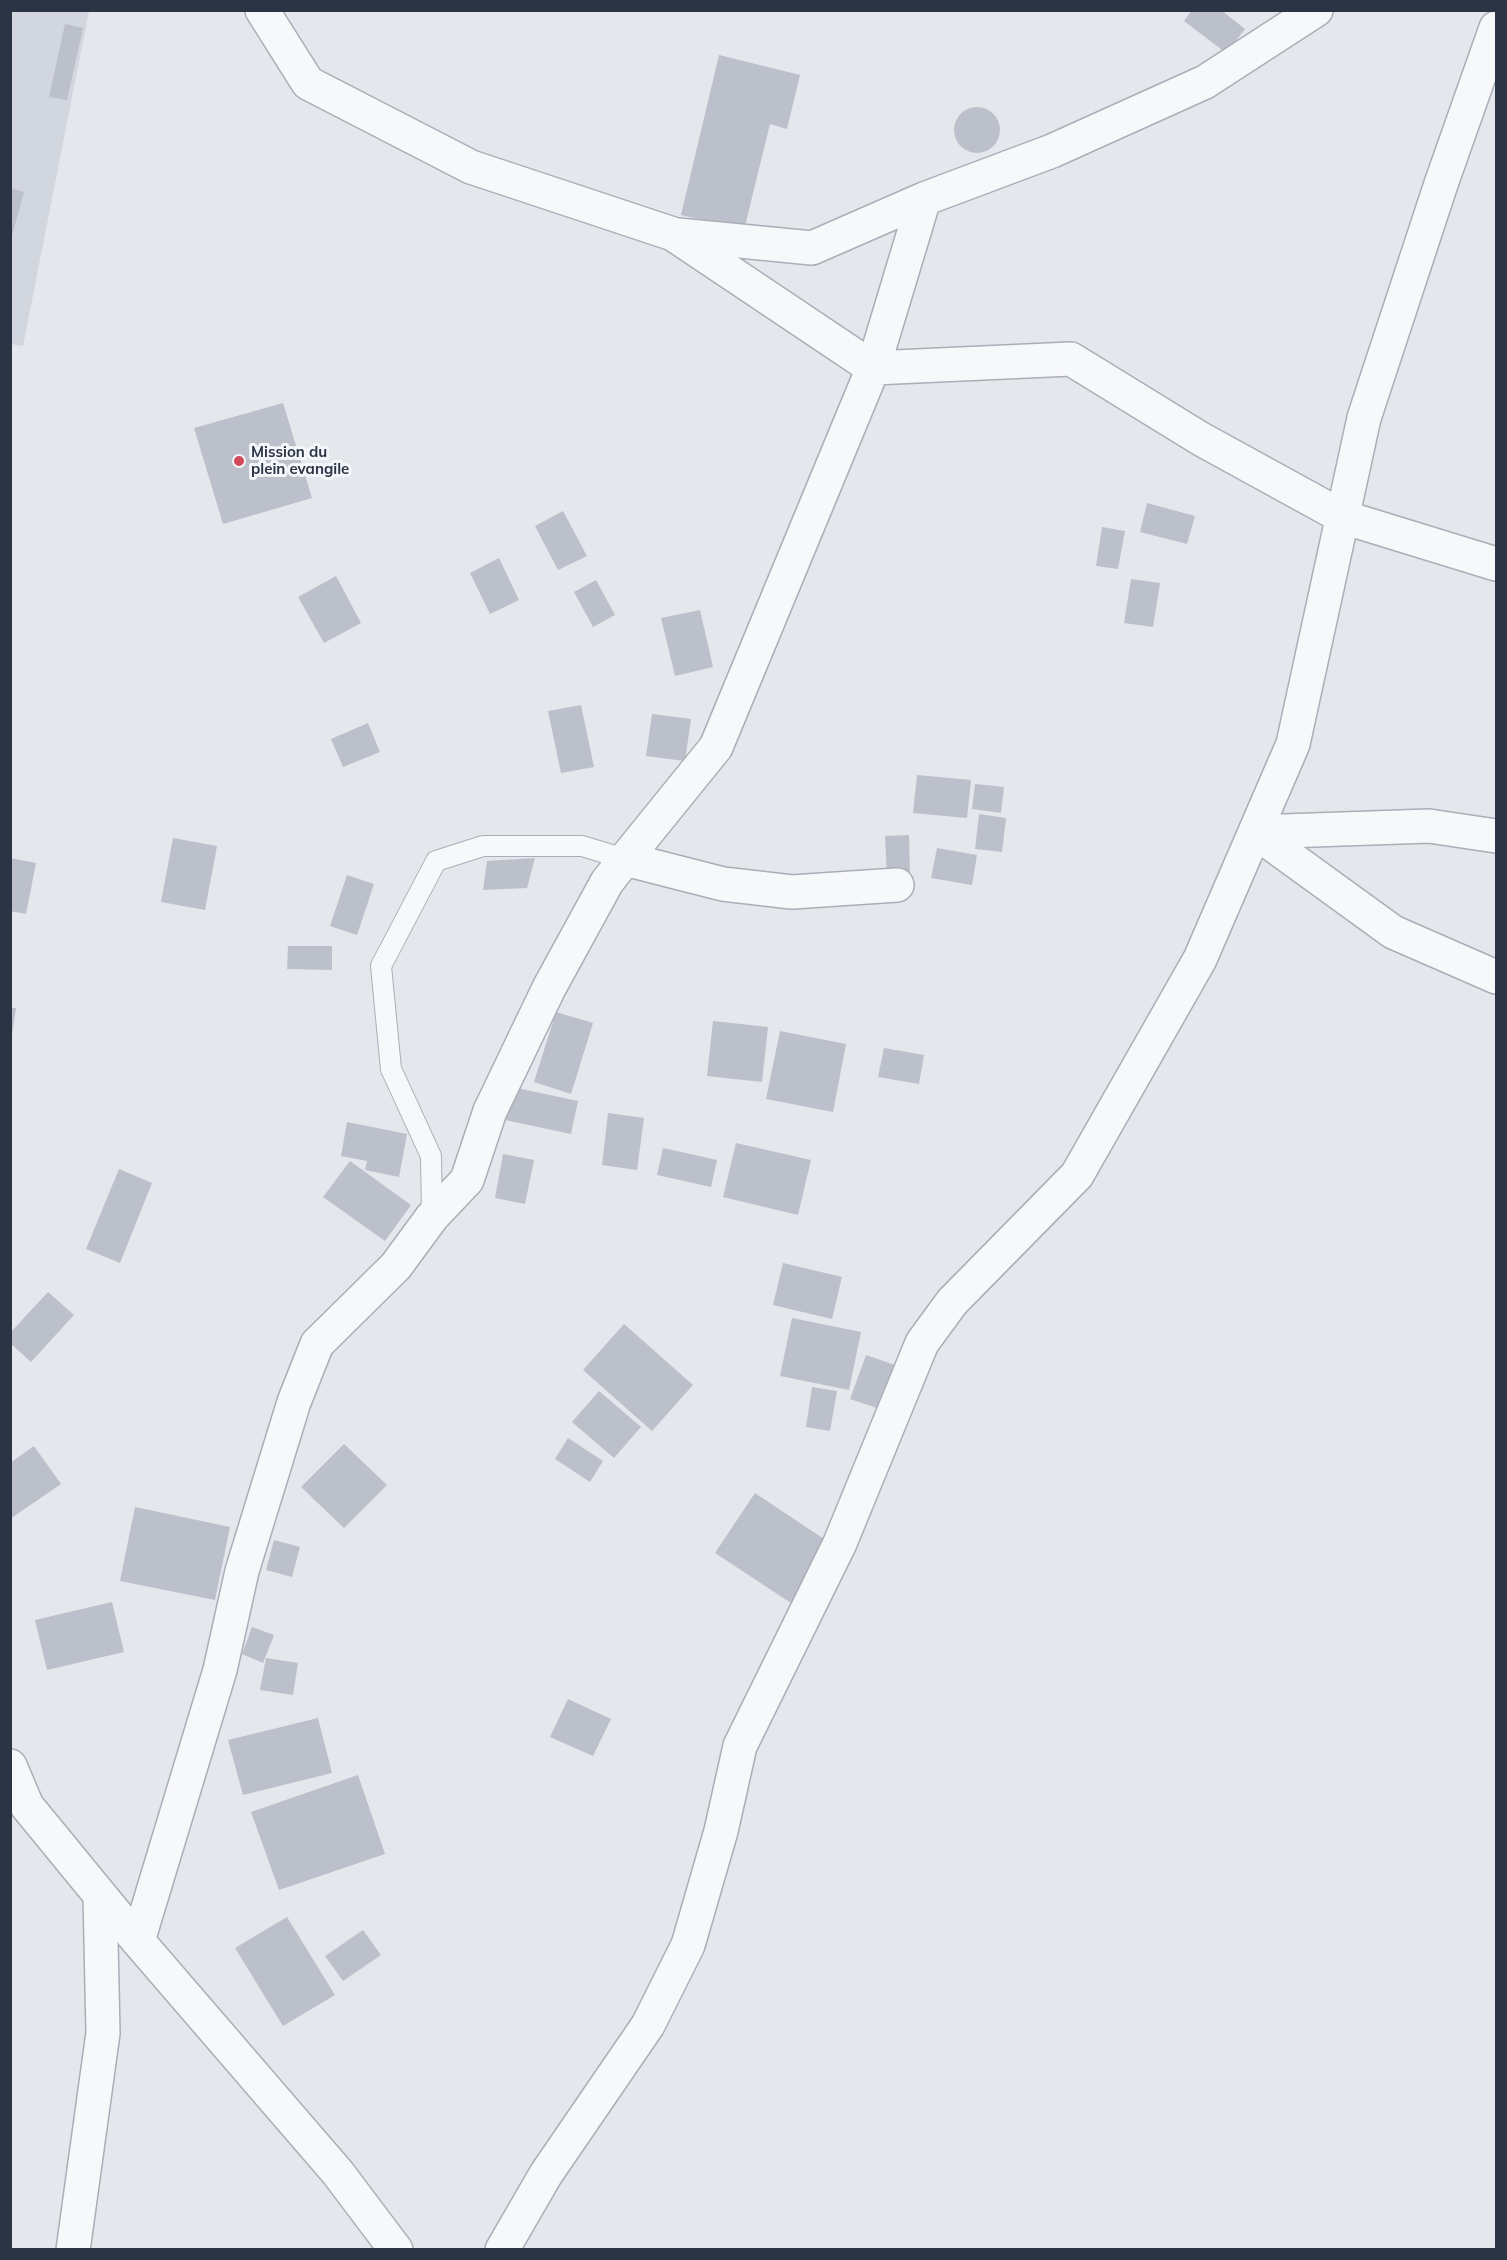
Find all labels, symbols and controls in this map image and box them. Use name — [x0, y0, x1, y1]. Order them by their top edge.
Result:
place label: Mission du plein evangile — [251, 443, 349, 478]
marker: Mission du plein evangile — [232, 454, 246, 468]

